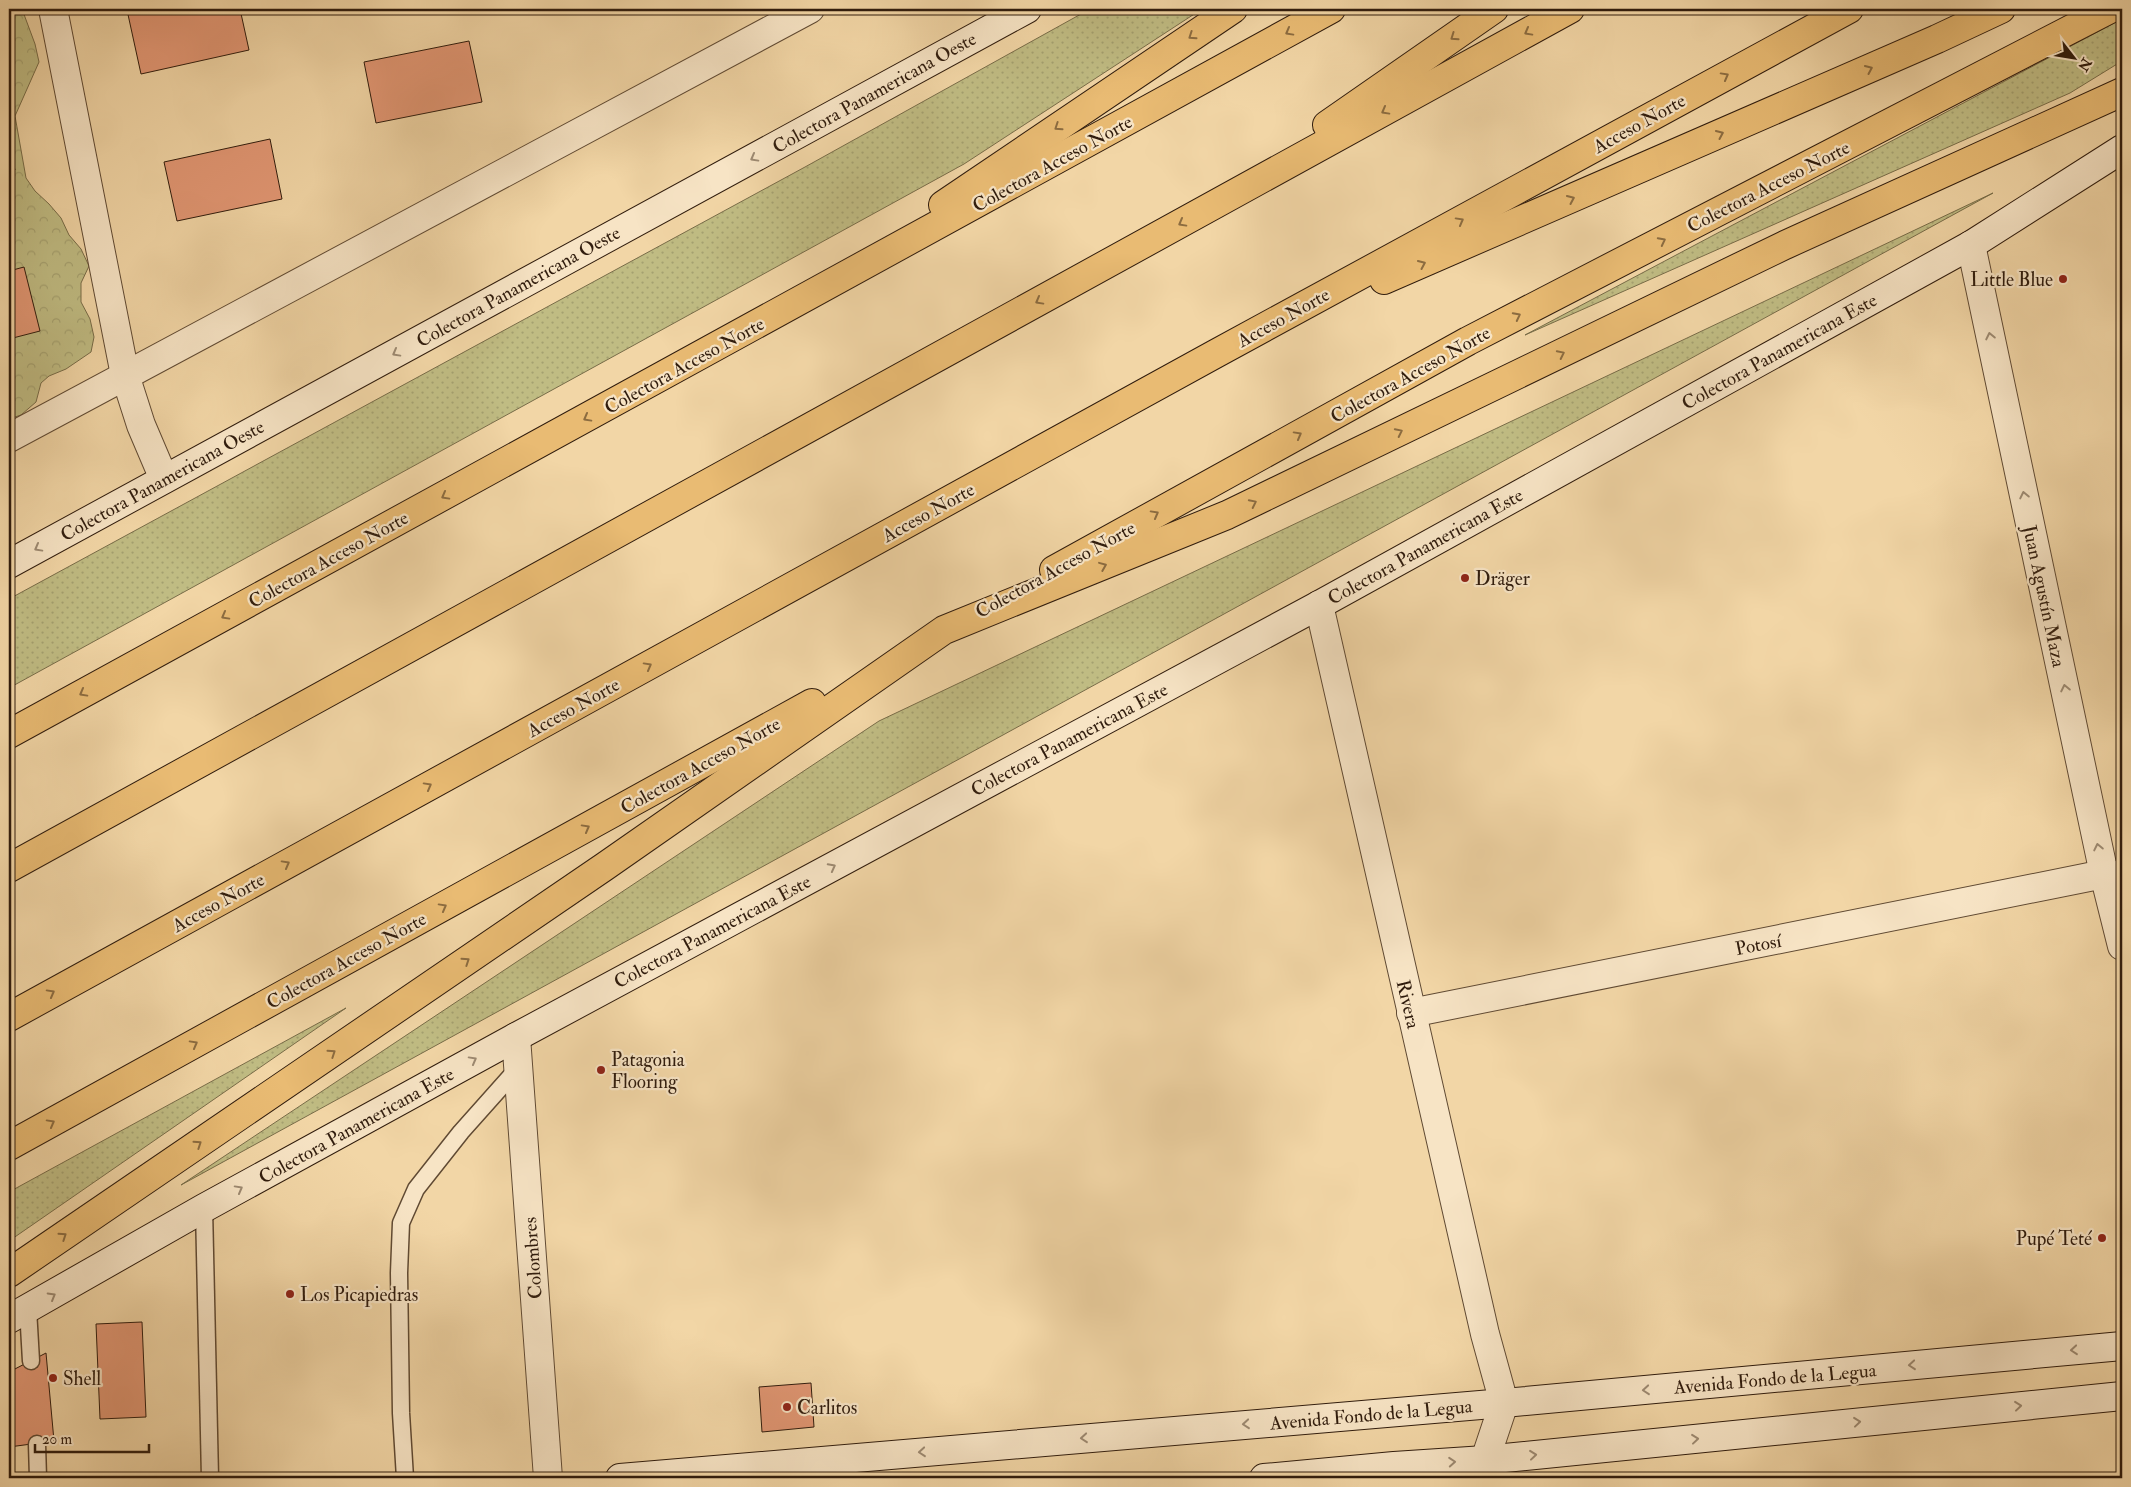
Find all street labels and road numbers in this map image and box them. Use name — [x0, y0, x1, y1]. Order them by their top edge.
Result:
street label: Colectora Panamericana Oeste — [768, 27, 981, 159]
street label: Acceso Norte — [1588, 89, 1690, 160]
street label: Colectora Acceso Norte — [968, 110, 1137, 218]
street label: Colectora Acceso Norte — [1683, 135, 1854, 238]
street label: Colectora Panamericana Oeste — [412, 221, 625, 353]
street label: Acceso Norte — [1232, 283, 1334, 354]
street label: Colectora Panamericana Este — [1678, 288, 1881, 416]
street label: Colectora Acceso Norte — [600, 312, 769, 420]
street label: Colectora Acceso Norte — [1326, 321, 1495, 429]
street label: Colectora Panamericana Oeste — [56, 415, 269, 547]
street label: Acceso Norte — [877, 478, 979, 549]
street label: Colectora Panamericana Este — [1324, 483, 1527, 611]
street label: Colectora Acceso Norte — [244, 506, 413, 614]
street label: Colectora Acceso Norte — [971, 516, 1140, 624]
street label: Juan Agustín Maza — [2017, 522, 2071, 670]
street label: Acceso Norte — [522, 673, 624, 744]
street label: Colectora Panamericana Este — [967, 678, 1172, 802]
street label: Colectora Acceso Norte — [616, 712, 785, 820]
street label: Acceso Norte — [167, 868, 269, 939]
street label: Colectora Panamericana Este — [610, 870, 815, 994]
street label: Colectora Acceso Norte — [262, 907, 431, 1015]
street label: Potosí — [1733, 928, 1785, 961]
street label: Rivera — [1391, 977, 1425, 1031]
street label: Colectora Panamericana Este — [255, 1062, 458, 1190]
street label: Colombres — [518, 1216, 548, 1300]
street label: Avenida Fondo de la Legua — [1672, 1358, 1878, 1400]
street label: Avenida Fondo de la Legua — [1268, 1394, 1474, 1436]

